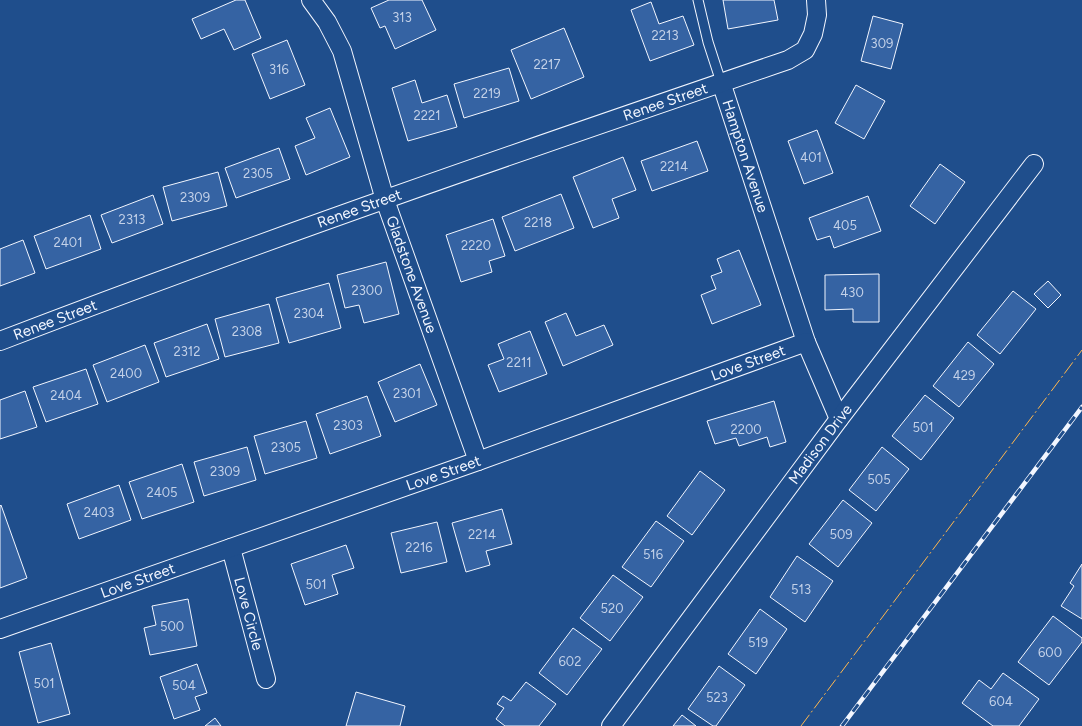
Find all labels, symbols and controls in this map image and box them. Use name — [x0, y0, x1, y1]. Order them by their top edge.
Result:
house number: 313 — [392, 10, 412, 25]
house number: 2213 — [652, 28, 678, 43]
house number: 309 — [871, 36, 893, 51]
house number: 2217 — [534, 57, 560, 72]
house number: 316 — [269, 62, 289, 77]
street label: Renee Street — [621, 79, 710, 125]
house number: 2219 — [473, 86, 501, 101]
street label: Hampton Avenue — [718, 97, 772, 215]
house number: 2221 — [413, 108, 441, 123]
house number: 401 — [800, 150, 822, 165]
house number: 2214 — [660, 159, 688, 174]
house number: 2305 — [243, 166, 273, 181]
street label: Renee Street — [315, 185, 404, 232]
house number: 2309 — [180, 190, 210, 205]
house number: 2313 — [119, 212, 145, 227]
street label: Gladstone Avenue — [382, 213, 441, 336]
house number: 2218 — [524, 215, 552, 230]
house number: 405 — [833, 218, 857, 233]
house number: 2401 — [53, 235, 83, 250]
house number: 2220 — [461, 238, 491, 253]
house number: 2300 — [351, 283, 383, 298]
house number: 430 — [840, 285, 864, 300]
street label: Renee Street — [11, 296, 100, 344]
house number: 2304 — [294, 306, 324, 321]
house number: 2308 — [232, 324, 262, 339]
street label: Love Street — [708, 341, 788, 385]
house number: 2312 — [174, 344, 200, 359]
house number: 2211 — [506, 355, 532, 370]
house number: 2400 — [110, 366, 142, 381]
house number: 429 — [953, 368, 975, 383]
house number: 2301 — [393, 386, 421, 401]
house number: 2404 — [50, 388, 82, 403]
street label: Madison Drive — [785, 401, 856, 488]
house number: 2303 — [333, 418, 363, 433]
house number: 501 — [912, 420, 934, 435]
house number: 2200 — [730, 422, 762, 437]
house number: 2305 — [271, 440, 301, 455]
street label: Love Street — [404, 452, 483, 495]
house number: 2309 — [210, 464, 240, 479]
house number: 505 — [867, 472, 891, 487]
house number: 2405 — [146, 485, 178, 500]
house number: 2403 — [84, 505, 114, 520]
house number: 2214 — [468, 527, 496, 542]
house number: 509 — [829, 527, 853, 542]
house number: 2216 — [405, 540, 433, 555]
house number: 516 — [643, 547, 663, 562]
street label: Love Street — [98, 559, 178, 602]
street label: Love Circle — [230, 575, 267, 652]
house number: 501 — [305, 577, 327, 592]
house number: 513 — [791, 582, 811, 597]
house number: 520 — [600, 601, 624, 616]
house number: 500 — [160, 619, 184, 634]
house number: 519 — [748, 635, 768, 650]
house number: 600 — [1038, 645, 1062, 660]
house number: 602 — [559, 654, 581, 669]
house number: 501 — [33, 676, 55, 691]
house number: 504 — [172, 678, 196, 693]
house number: 523 — [706, 690, 728, 705]
house number: 604 — [989, 694, 1013, 709]

